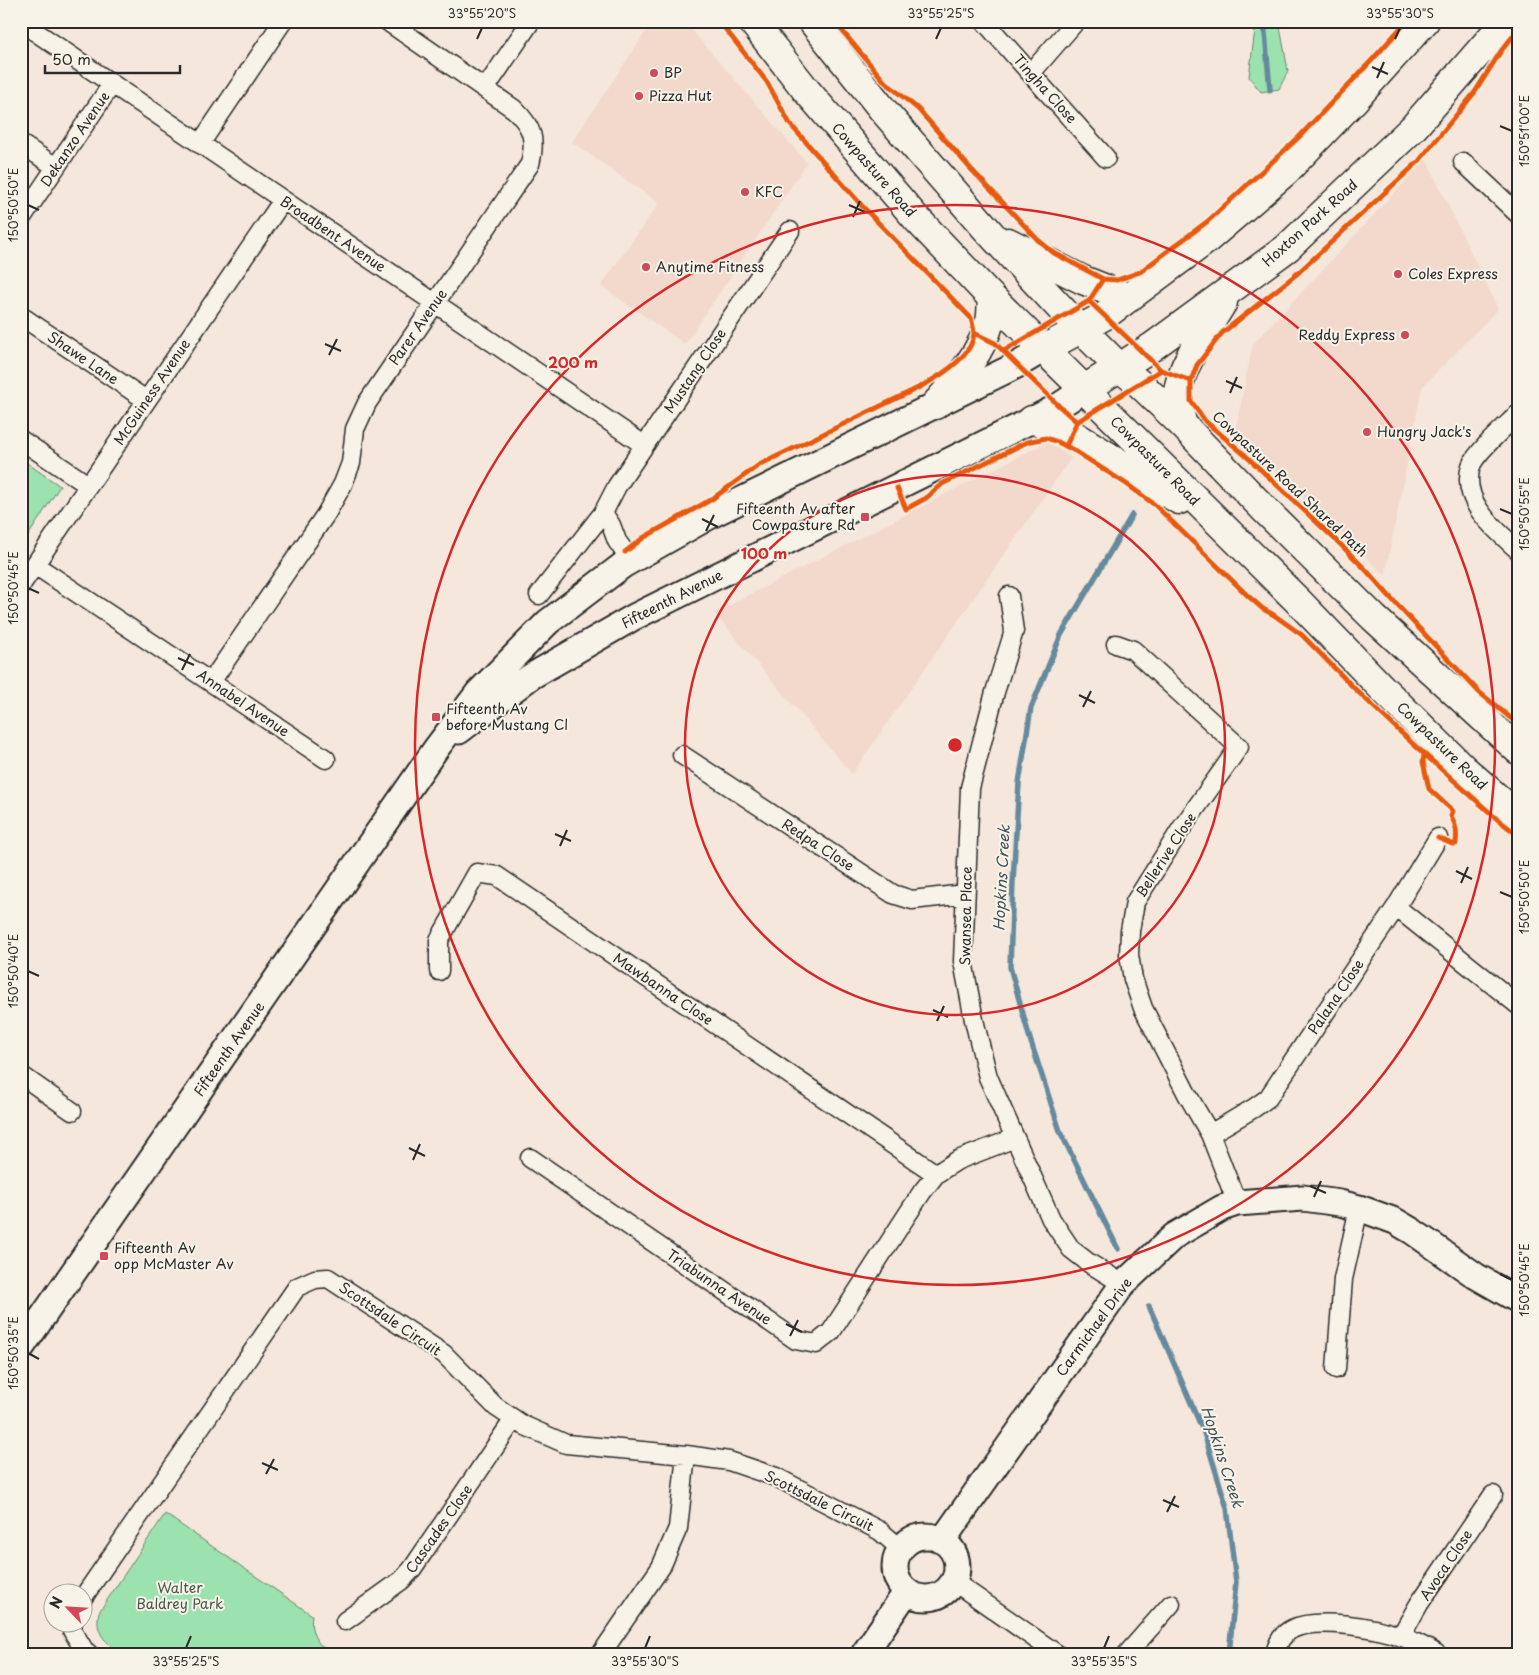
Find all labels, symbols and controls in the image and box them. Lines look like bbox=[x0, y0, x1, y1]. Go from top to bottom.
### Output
text: 33°55'20"S bbox=[448, 4, 516, 22]
text: 33°55'25"S bbox=[907, 4, 975, 22]
text: 33°55'30"S bbox=[1366, 4, 1434, 22]
scale bar bbox=[45, 42, 180, 74]
text: 50 m bbox=[52, 47, 91, 70]
street label: Tingha Close bbox=[1009, 49, 1082, 128]
place label: BP bbox=[664, 62, 682, 83]
marker: BP bbox=[648, 67, 660, 79]
place label: Pizza Hut bbox=[649, 85, 712, 106]
street label: Dekanzo Avenue bbox=[35, 87, 114, 191]
marker: Pizza Hut bbox=[633, 90, 645, 102]
text: 150°51'00"E bbox=[1515, 95, 1533, 167]
street label: Cowpasture Road bbox=[827, 118, 921, 222]
text: 150°50'50"E bbox=[4, 168, 22, 242]
street label: Hoxton Park Road bbox=[1257, 174, 1362, 271]
place label: KFC bbox=[755, 181, 783, 202]
marker: KFC bbox=[739, 186, 751, 198]
street label: Broadbent Avenue bbox=[276, 190, 391, 277]
place label: Anytime Fitness bbox=[656, 256, 765, 277]
marker: Anytime Fitness bbox=[640, 261, 652, 273]
place label: Coles Express bbox=[1408, 263, 1498, 284]
marker: Coles Express bbox=[1392, 268, 1404, 280]
street label: Parer Avenue bbox=[383, 284, 452, 369]
street label: Mustang Close bbox=[658, 324, 731, 417]
place label: Reddy Express bbox=[1299, 324, 1395, 345]
street label: Shawe Lane bbox=[43, 326, 123, 389]
marker: Reddy Express bbox=[1399, 329, 1411, 341]
street label: McGuiness Avenue bbox=[108, 334, 195, 449]
text: 200 m bbox=[548, 350, 598, 373]
street label: Cowpasture Road Shared Path bbox=[1208, 406, 1373, 562]
street label: Cowpasture Road bbox=[1106, 411, 1205, 510]
place label: Hungry Jack's bbox=[1377, 421, 1471, 442]
marker: Hungry Jack's bbox=[1361, 426, 1373, 438]
text: 150°50'55"E bbox=[1515, 477, 1533, 551]
place label: Fifteenth Av after Cowpasture Rd bbox=[736, 498, 855, 535]
marker: Fifteenth Av after Cowpasture Rd bbox=[859, 511, 871, 523]
text: 100 m bbox=[741, 541, 787, 564]
text: 150°50'45"E bbox=[4, 551, 22, 625]
street label: Fifteenth Avenue bbox=[617, 564, 726, 633]
street label: Annabel Avenue bbox=[193, 664, 294, 742]
street label: Cowpasture Road bbox=[1392, 697, 1493, 795]
place label: Fifteenth Av before Mustang Cl bbox=[446, 698, 568, 735]
marker: Fifteenth Av before Mustang Cl bbox=[430, 711, 442, 723]
centre of rings bbox=[946, 736, 964, 754]
street label: Bellerive Close bbox=[1130, 808, 1201, 901]
street label: Redpa Close bbox=[778, 813, 858, 876]
water label: Hopkins Creek bbox=[986, 824, 1015, 931]
text: 150°50'50"E bbox=[1515, 860, 1533, 934]
street label: Swansea Place bbox=[954, 866, 977, 966]
text: 150°50'40"E bbox=[4, 934, 22, 1008]
street label: Mawbanna Close bbox=[609, 947, 717, 1030]
street label: Palana Close bbox=[1303, 955, 1369, 1039]
street label: Fifteenth Avenue bbox=[188, 997, 269, 1100]
place label: Fifteenth Av opp McMaster Av bbox=[114, 1237, 234, 1274]
text: 150°50'45"E bbox=[1515, 1243, 1533, 1317]
street label: Triabunna Avenue bbox=[663, 1244, 776, 1330]
marker: Fifteenth Av opp McMaster Av bbox=[98, 1250, 110, 1262]
street label: Carmichael Drive bbox=[1051, 1273, 1137, 1380]
street label: Scottsdale Circuit bbox=[335, 1277, 446, 1361]
text: 150°50'35"E bbox=[4, 1316, 22, 1390]
water label: Hopkins Creek bbox=[1196, 1403, 1251, 1511]
street label: Scottsdale Circuit bbox=[761, 1465, 878, 1536]
street label: Cascades Close bbox=[400, 1480, 477, 1577]
street label: Avoca Close bbox=[1414, 1525, 1477, 1604]
park label: Walter Baldrey Park bbox=[137, 1577, 224, 1614]
north arrow bbox=[42, 1582, 92, 1632]
text: N bbox=[44, 1593, 68, 1612]
text: 33°55'25"S bbox=[152, 1652, 220, 1670]
text: 33°55'30"S bbox=[611, 1652, 679, 1670]
text: 33°55'35"S bbox=[1071, 1652, 1137, 1670]

